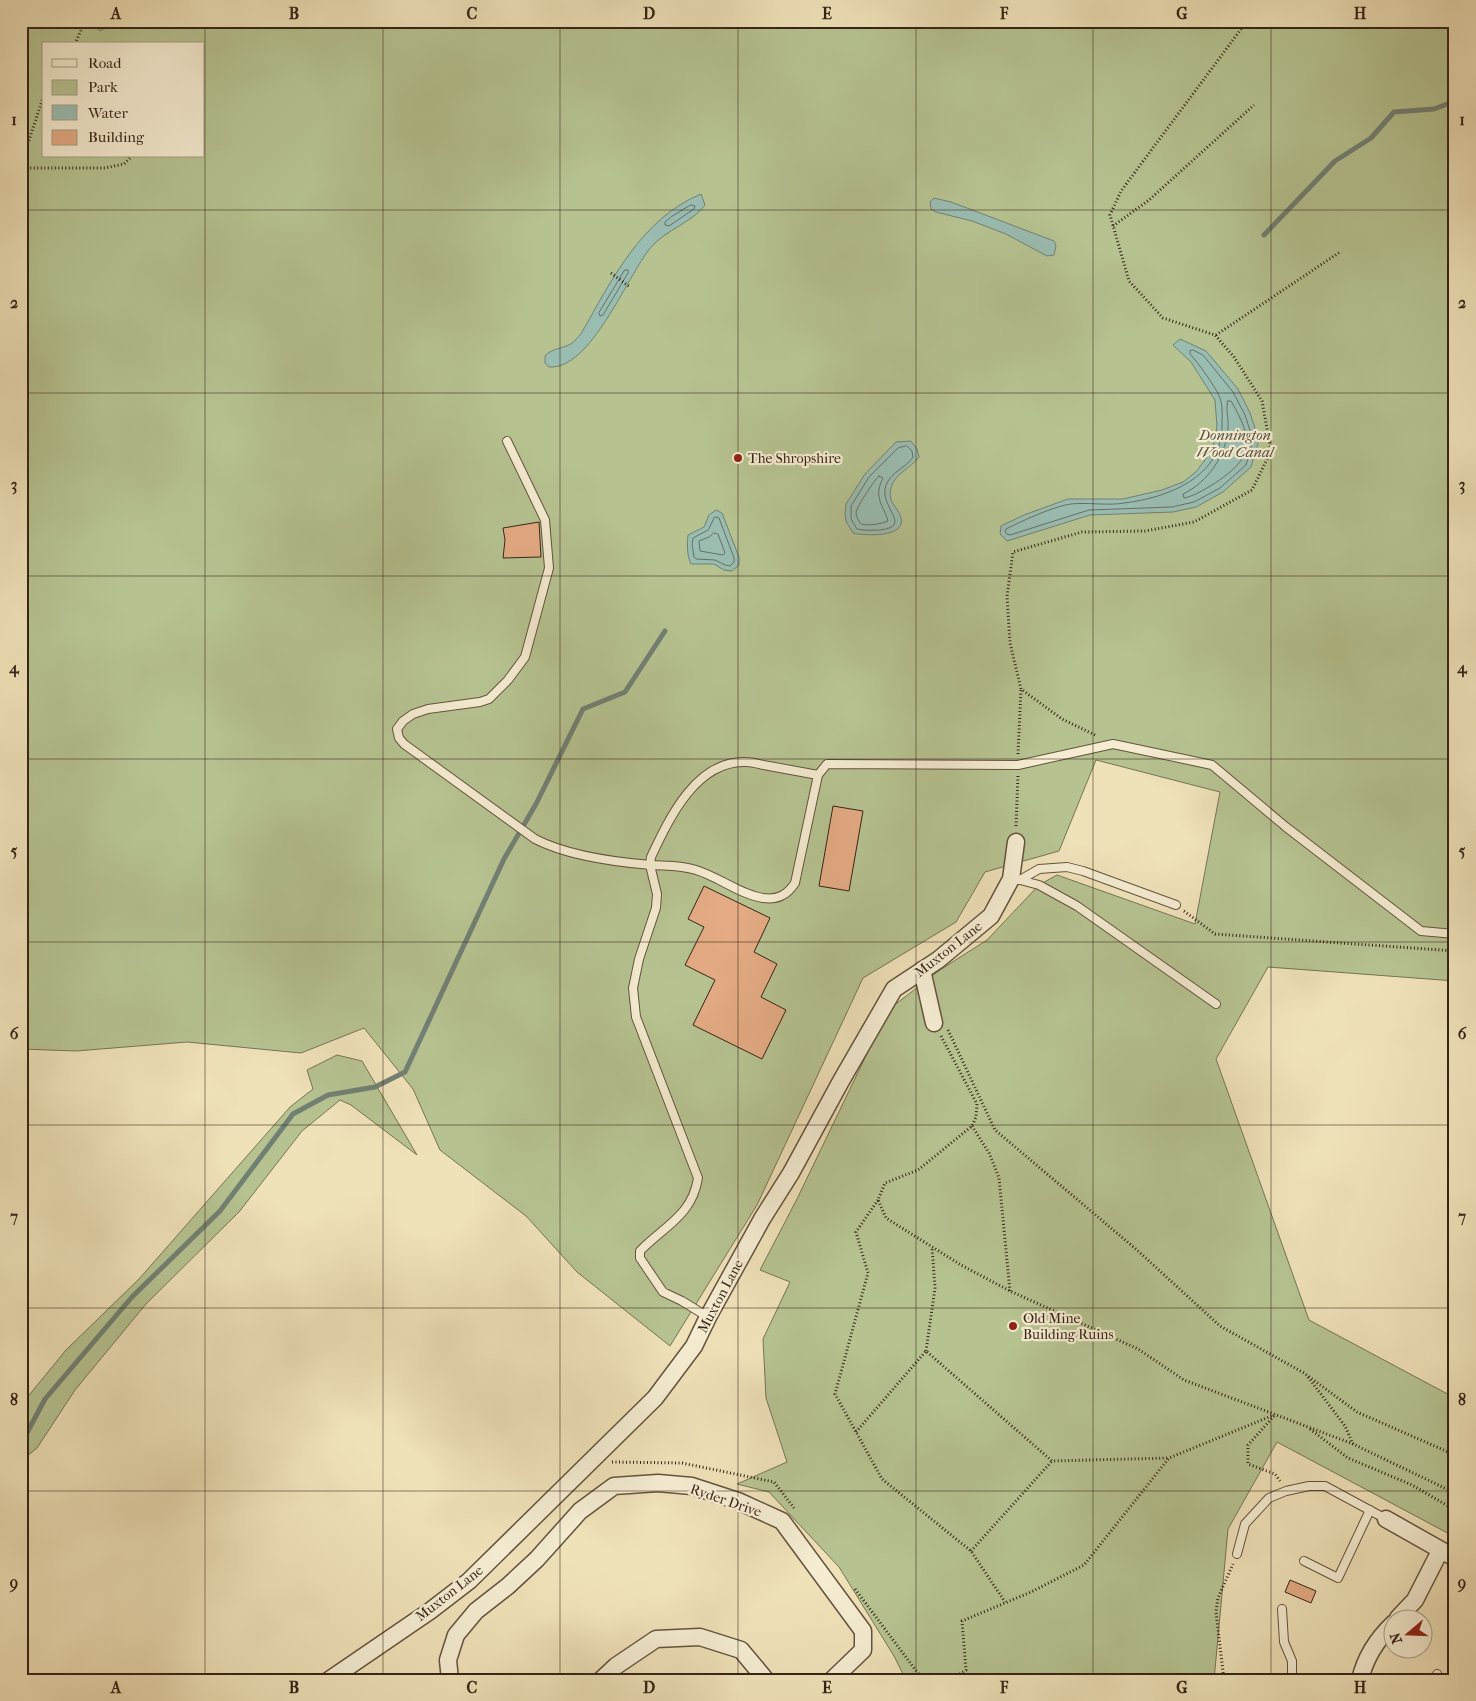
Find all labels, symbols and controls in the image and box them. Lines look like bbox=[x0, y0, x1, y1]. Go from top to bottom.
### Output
text: A bbox=[110, 4, 122, 23]
text: B bbox=[289, 4, 299, 23]
text: C bbox=[467, 4, 478, 23]
text: D bbox=[643, 4, 655, 23]
text: E bbox=[822, 4, 832, 23]
text: F bbox=[999, 4, 1009, 23]
text: G bbox=[1176, 4, 1188, 23]
text: H bbox=[1354, 4, 1367, 23]
legend bbox=[42, 42, 205, 158]
text: Road bbox=[88, 54, 122, 72]
text: Park bbox=[88, 78, 118, 96]
text: Water bbox=[87, 104, 128, 122]
text: 1 bbox=[11, 110, 17, 129]
text: 1 bbox=[1459, 110, 1465, 129]
text: Building bbox=[88, 128, 145, 146]
text: 2 bbox=[10, 293, 18, 312]
text: 2 bbox=[1458, 293, 1466, 312]
water label: Donnington Wood Canal bbox=[1197, 426, 1276, 461]
place label: The Shropshire bbox=[748, 450, 841, 467]
marker: The Shropshire bbox=[732, 452, 744, 464]
text: 3 bbox=[11, 475, 17, 495]
text: 3 bbox=[1459, 475, 1465, 495]
text: 4 bbox=[8, 658, 20, 678]
text: 4 bbox=[1456, 658, 1468, 678]
text: 5 bbox=[11, 841, 18, 860]
text: 5 bbox=[1459, 841, 1466, 860]
street label: Muxton Lane bbox=[911, 918, 985, 981]
text: 6 bbox=[10, 1024, 19, 1043]
text: 6 bbox=[1458, 1024, 1467, 1043]
text: 7 bbox=[9, 1207, 18, 1226]
text: 7 bbox=[1457, 1207, 1466, 1226]
street label: Muxton Lane bbox=[694, 1256, 747, 1336]
place label: Old Mine Building Ruins bbox=[1023, 1310, 1114, 1343]
marker: Old Mine Building Ruins bbox=[1007, 1320, 1019, 1332]
text: 8 bbox=[10, 1390, 18, 1409]
text: 8 bbox=[1458, 1390, 1466, 1409]
street label: Ryder Drive bbox=[688, 1480, 764, 1521]
street label: Muxton Lane bbox=[412, 1562, 486, 1625]
text: 9 bbox=[9, 1573, 18, 1593]
text: 9 bbox=[1457, 1573, 1466, 1593]
north arrow bbox=[1384, 1608, 1434, 1658]
text: N bbox=[1386, 1630, 1406, 1646]
text: A bbox=[110, 1678, 122, 1697]
text: B bbox=[289, 1678, 299, 1697]
text: C bbox=[467, 1678, 478, 1697]
text: D bbox=[643, 1678, 655, 1697]
text: E bbox=[822, 1678, 832, 1697]
text: F bbox=[999, 1678, 1009, 1697]
text: G bbox=[1176, 1678, 1188, 1697]
text: H bbox=[1354, 1678, 1367, 1697]

